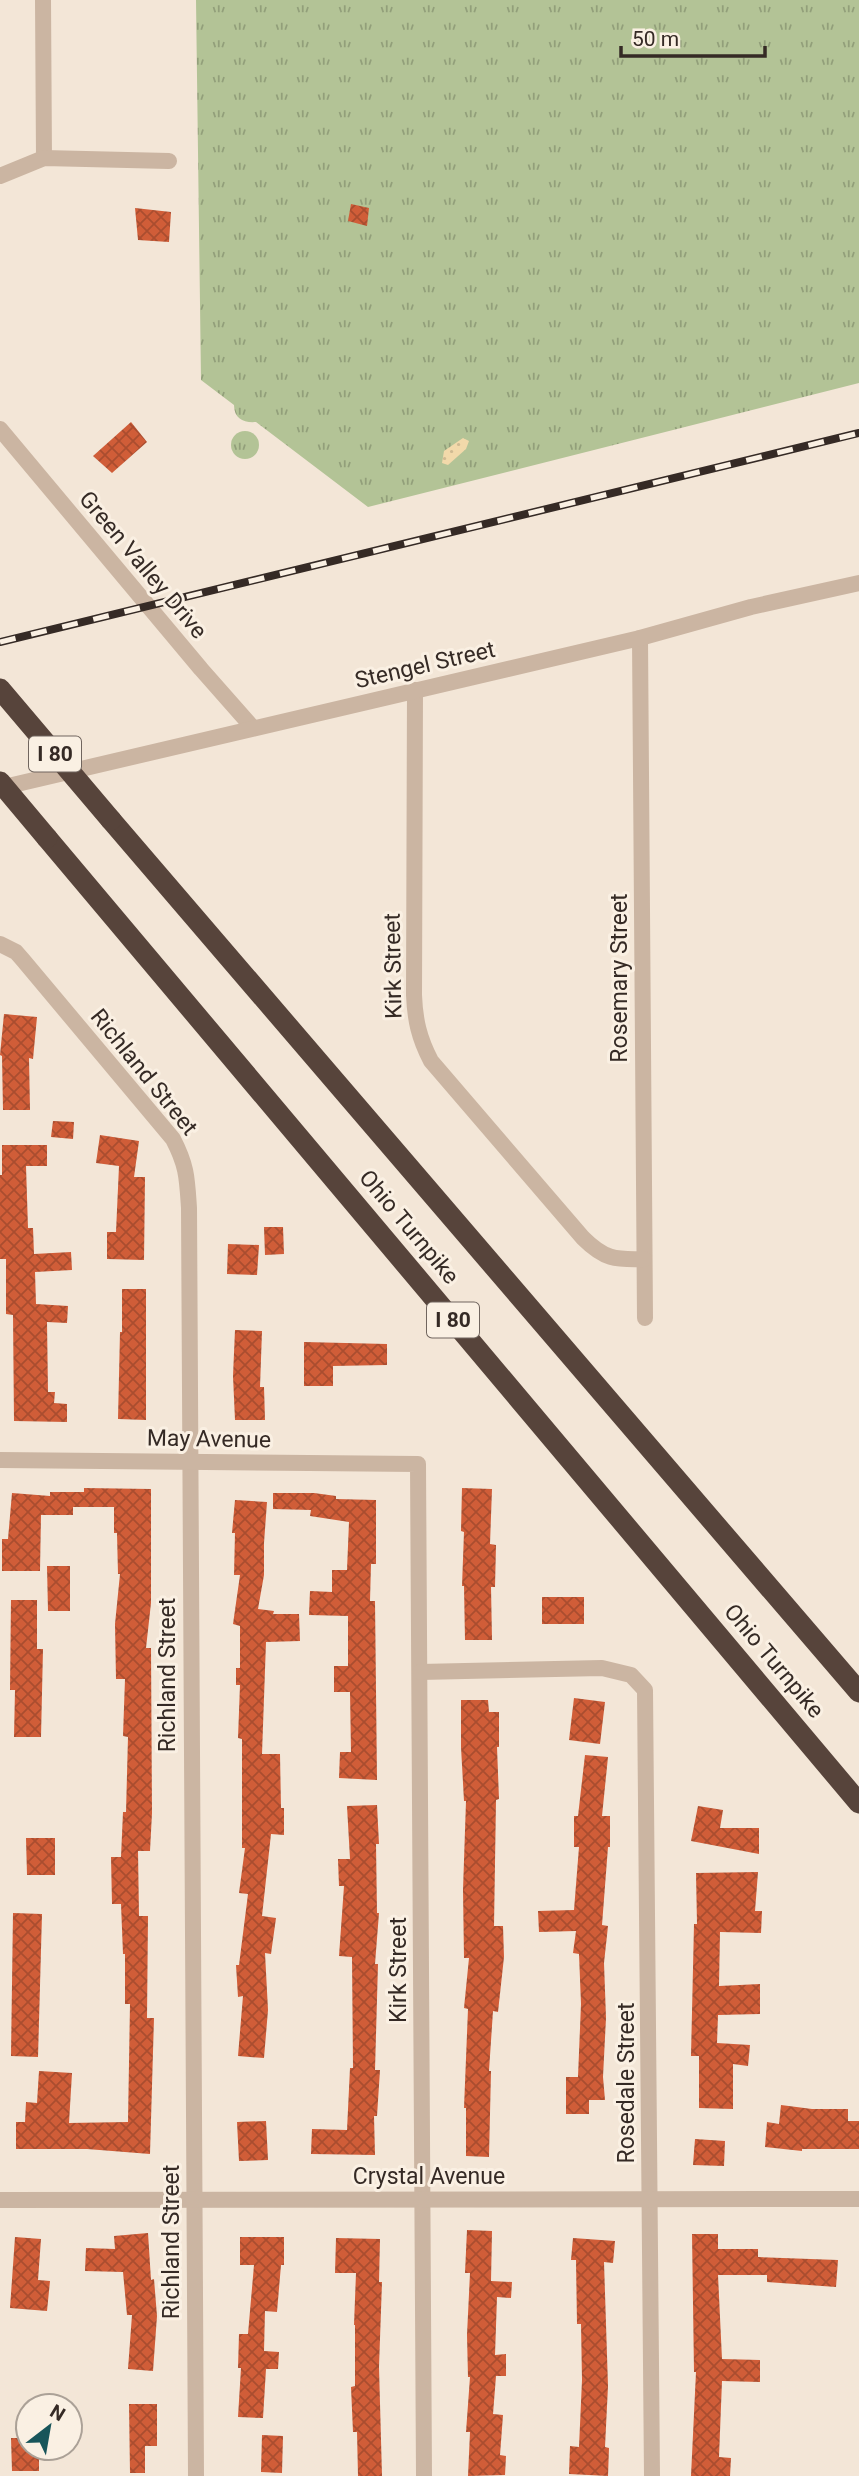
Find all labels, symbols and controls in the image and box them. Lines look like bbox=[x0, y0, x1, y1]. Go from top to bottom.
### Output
scale bar bbox=[621, 14, 764, 58]
text: 50 m bbox=[632, 27, 679, 51]
street label: Green Valley Drive bbox=[73, 486, 213, 644]
street label: Stengel Street bbox=[352, 636, 498, 694]
road number: I 80 bbox=[29, 736, 81, 772]
street label: Rosemary Street bbox=[606, 893, 633, 1063]
street label: Kirk Street bbox=[379, 913, 407, 1019]
street label: Richland Street bbox=[85, 1003, 203, 1141]
street label: Ohio Turnpike bbox=[354, 1165, 464, 1289]
road number: I 80 bbox=[427, 1302, 479, 1338]
street label: May Avenue bbox=[147, 1424, 271, 1454]
street label: Richland Street bbox=[154, 1598, 181, 1752]
street label: Ohio Turnpike bbox=[719, 1599, 829, 1723]
street label: Kirk Street bbox=[385, 1917, 412, 2023]
street label: Rosedale Street bbox=[613, 2002, 640, 2164]
street label: Crystal Avenue bbox=[353, 2163, 505, 2190]
street label: Richland Street bbox=[158, 2165, 185, 2319]
north arrow bbox=[14, 2392, 84, 2462]
text: N bbox=[46, 2400, 69, 2426]

